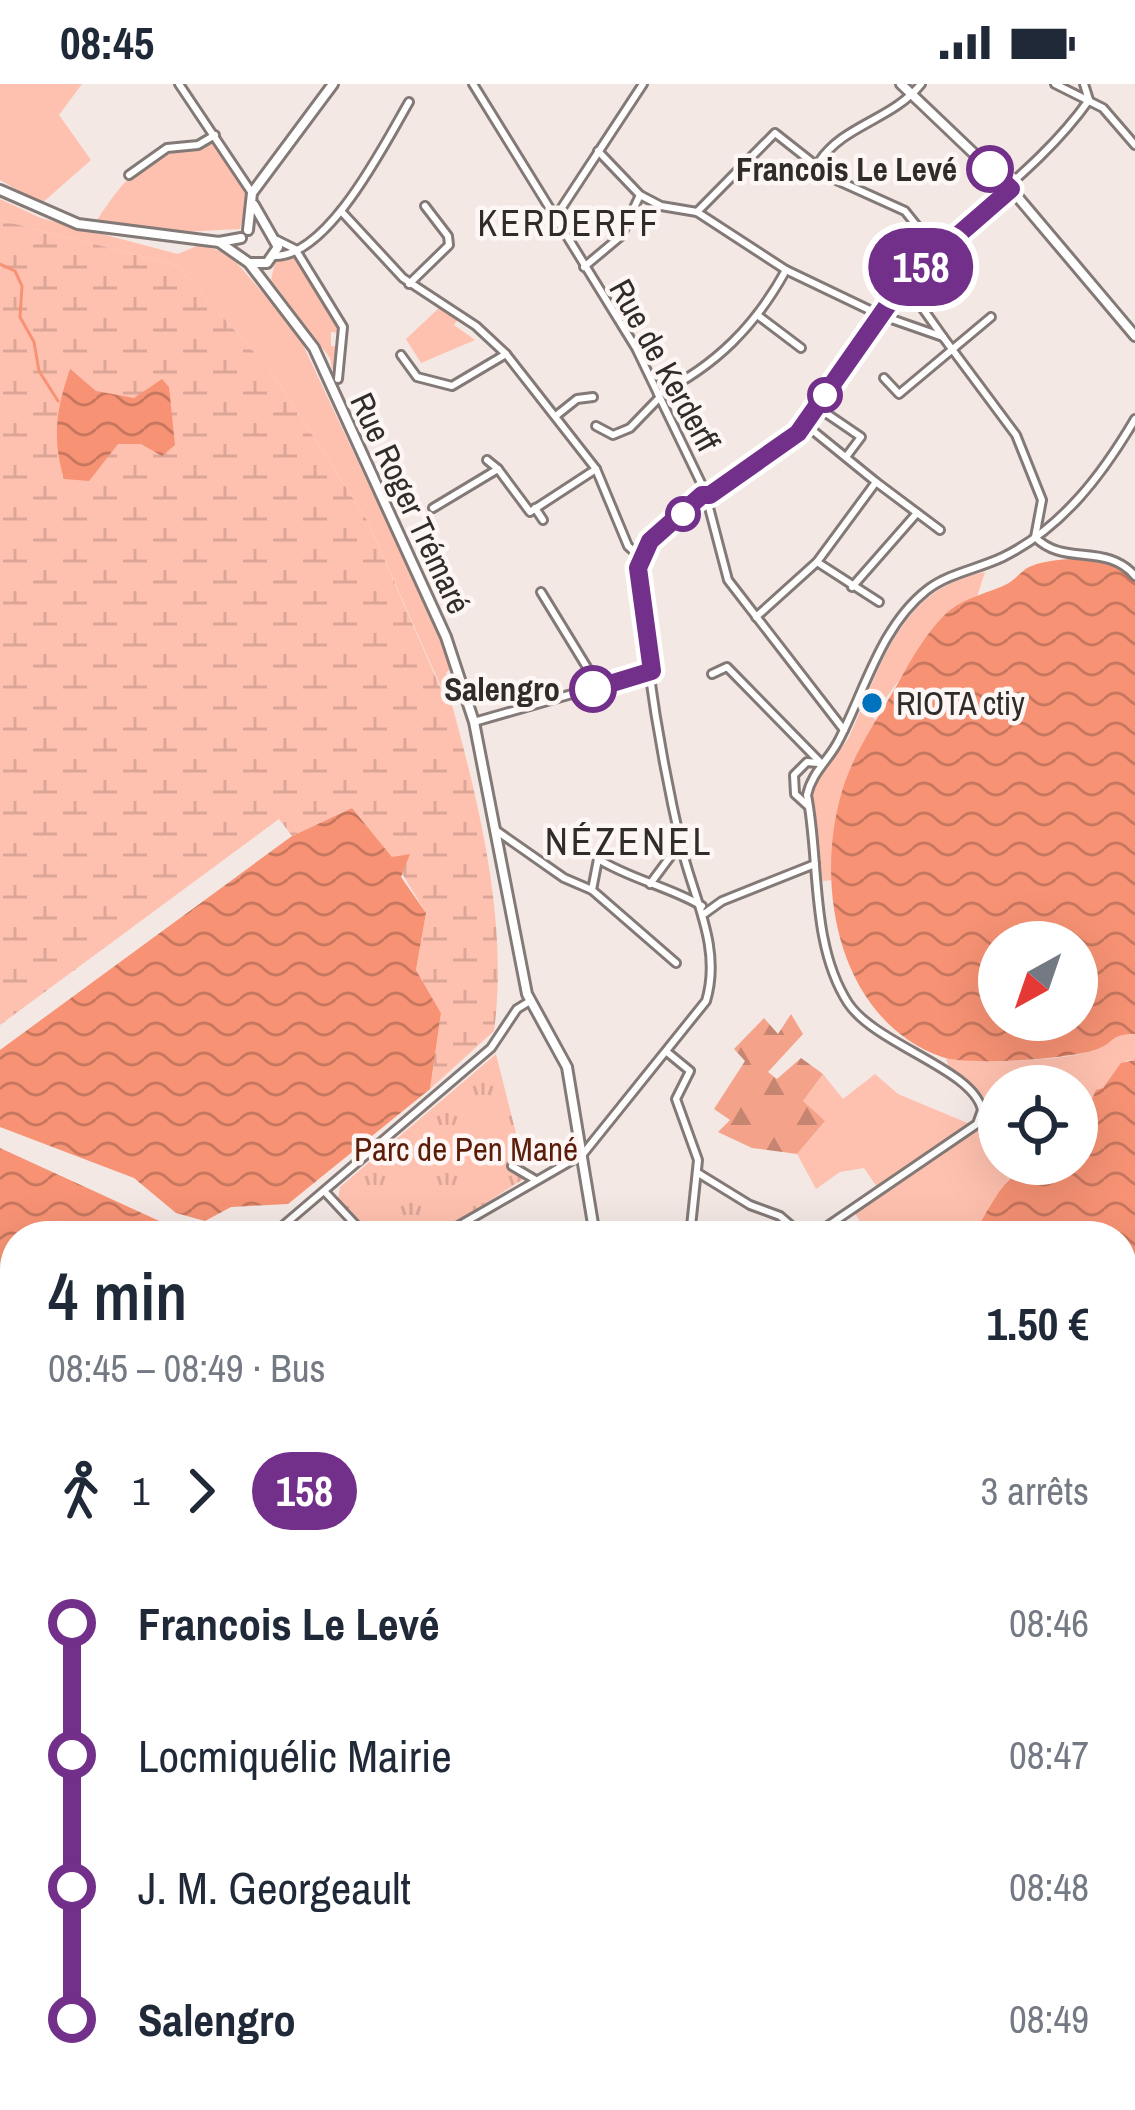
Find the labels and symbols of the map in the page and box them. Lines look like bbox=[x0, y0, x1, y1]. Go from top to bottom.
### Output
place label: Francois Le Levé bbox=[736, 147, 957, 191]
marker: Francois Le Levé bbox=[968, 147, 1012, 191]
district label: KERDERFF bbox=[477, 199, 661, 247]
line badge: 158 bbox=[852, 228, 990, 306]
street label: Rue de Kerderff bbox=[600, 271, 731, 459]
unlabelled marker bbox=[809, 379, 841, 411]
street label: Rue Roger Trémaré bbox=[341, 385, 481, 621]
unlabelled marker bbox=[667, 498, 699, 530]
place label: Salengro bbox=[444, 667, 560, 711]
marker: Salengro bbox=[571, 667, 615, 711]
place label: RIOTA ctiy bbox=[896, 681, 1025, 725]
marker: RIOTA ctiy bbox=[859, 690, 885, 716]
district label: NÉZENEL bbox=[545, 815, 713, 867]
north arrow bbox=[978, 921, 1098, 1041]
park label: Parc de Pen Mané bbox=[354, 1127, 578, 1171]

